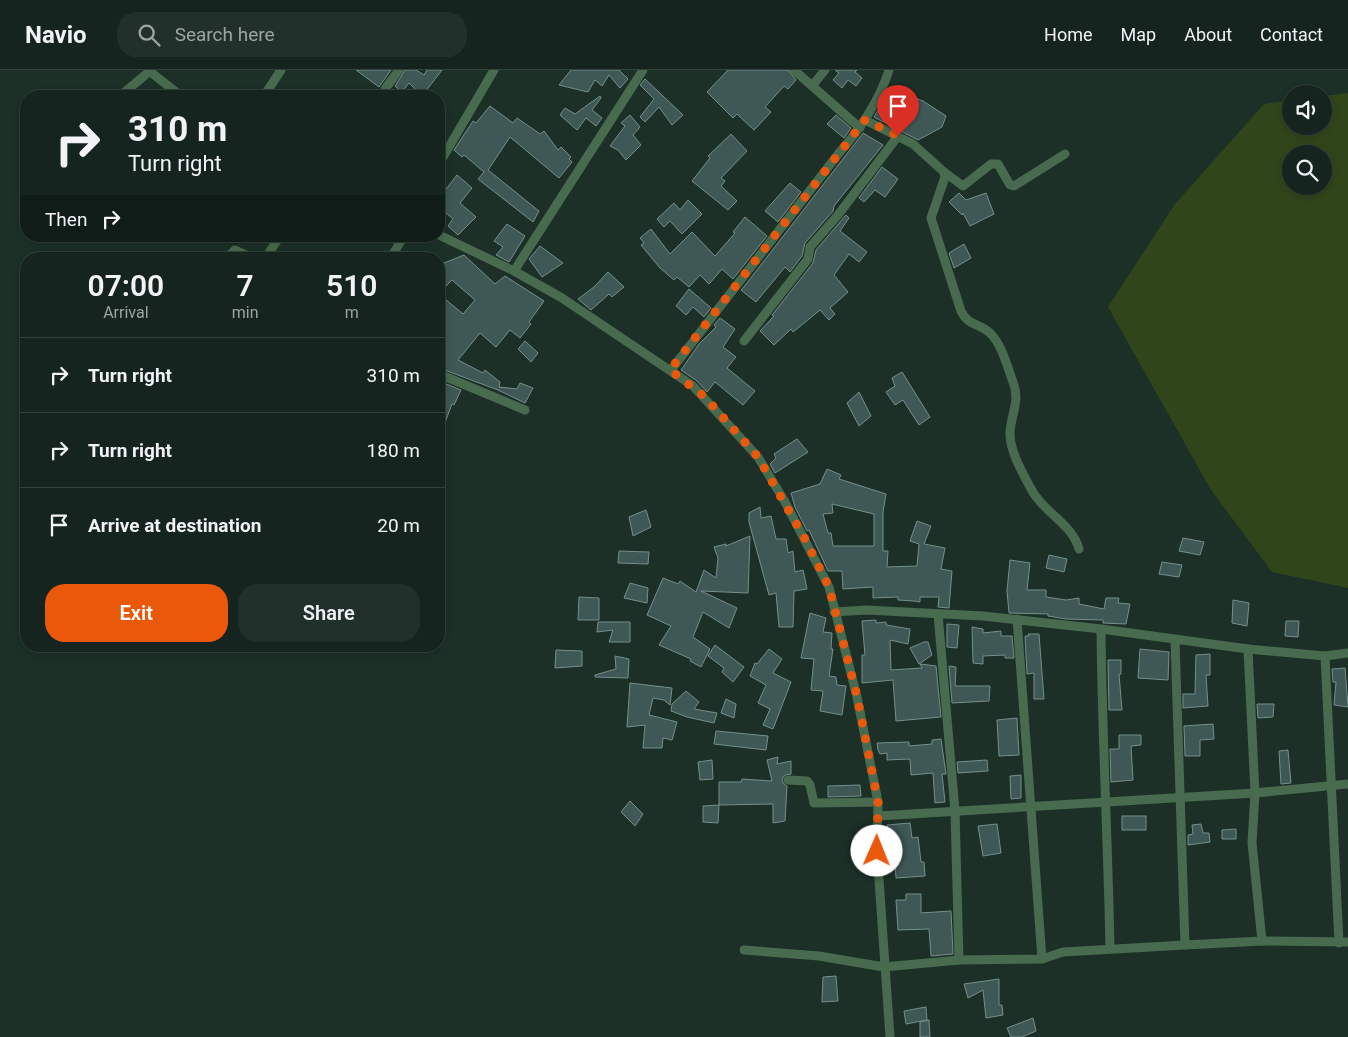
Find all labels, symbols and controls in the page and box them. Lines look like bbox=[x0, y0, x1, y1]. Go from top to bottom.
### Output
search box bbox=[117, 12, 467, 57]
text: Navio bbox=[25, 21, 87, 49]
icon: search bbox=[135, 21, 163, 49]
text: Search here bbox=[175, 23, 275, 46]
text: Home bbox=[1044, 24, 1093, 45]
text: Map bbox=[1121, 24, 1156, 45]
text: About bbox=[1184, 24, 1232, 45]
text: Contact bbox=[1260, 24, 1323, 45]
pin bbox=[877, 85, 919, 136]
map controls bbox=[1282, 85, 1332, 195]
button: sound bbox=[1282, 85, 1332, 135]
icon: arrive bbox=[884, 92, 912, 120]
text: 310 m bbox=[128, 109, 227, 150]
icon: right bbox=[45, 110, 110, 175]
button: search bbox=[1282, 145, 1332, 195]
text: Turn right bbox=[128, 151, 222, 176]
icon: right bbox=[97, 205, 125, 233]
text: Then bbox=[45, 208, 87, 231]
text: 07:00 bbox=[88, 268, 164, 303]
text: 7 bbox=[237, 268, 254, 303]
text: 510 bbox=[326, 268, 377, 303]
text: Arrival bbox=[103, 303, 149, 322]
text: min bbox=[232, 303, 259, 322]
text: m bbox=[345, 303, 359, 322]
icon: right bbox=[45, 361, 73, 389]
text: Turn right bbox=[88, 364, 172, 387]
text: 310 m bbox=[367, 364, 420, 387]
icon: right bbox=[45, 436, 73, 464]
text: Turn right bbox=[88, 439, 172, 462]
text: 180 m bbox=[367, 439, 420, 462]
icon: arrive bbox=[45, 511, 73, 539]
text: Arrive at destination bbox=[88, 514, 261, 537]
text: 20 m bbox=[377, 514, 420, 537]
button: Exit bbox=[45, 584, 228, 642]
button: Share bbox=[238, 584, 420, 642]
position arrow bbox=[850, 824, 902, 876]

